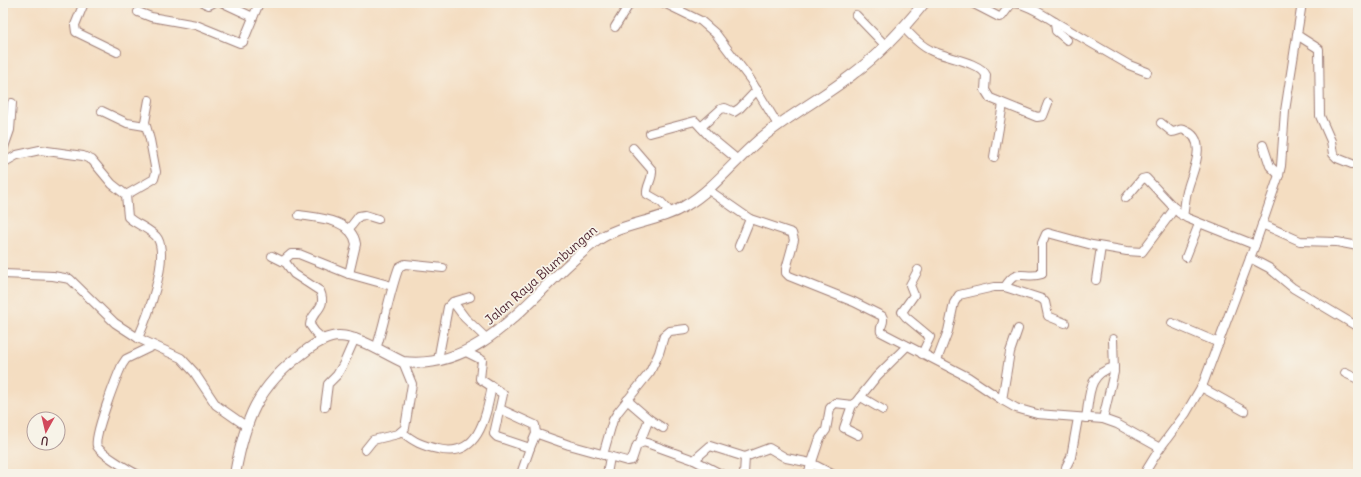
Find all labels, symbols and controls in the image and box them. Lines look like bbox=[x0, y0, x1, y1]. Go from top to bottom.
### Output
street label: Jalan Raya Blumbungan bbox=[481, 221, 601, 328]
north arrow bbox=[26, 411, 66, 451]
text: U bbox=[40, 433, 49, 448]

